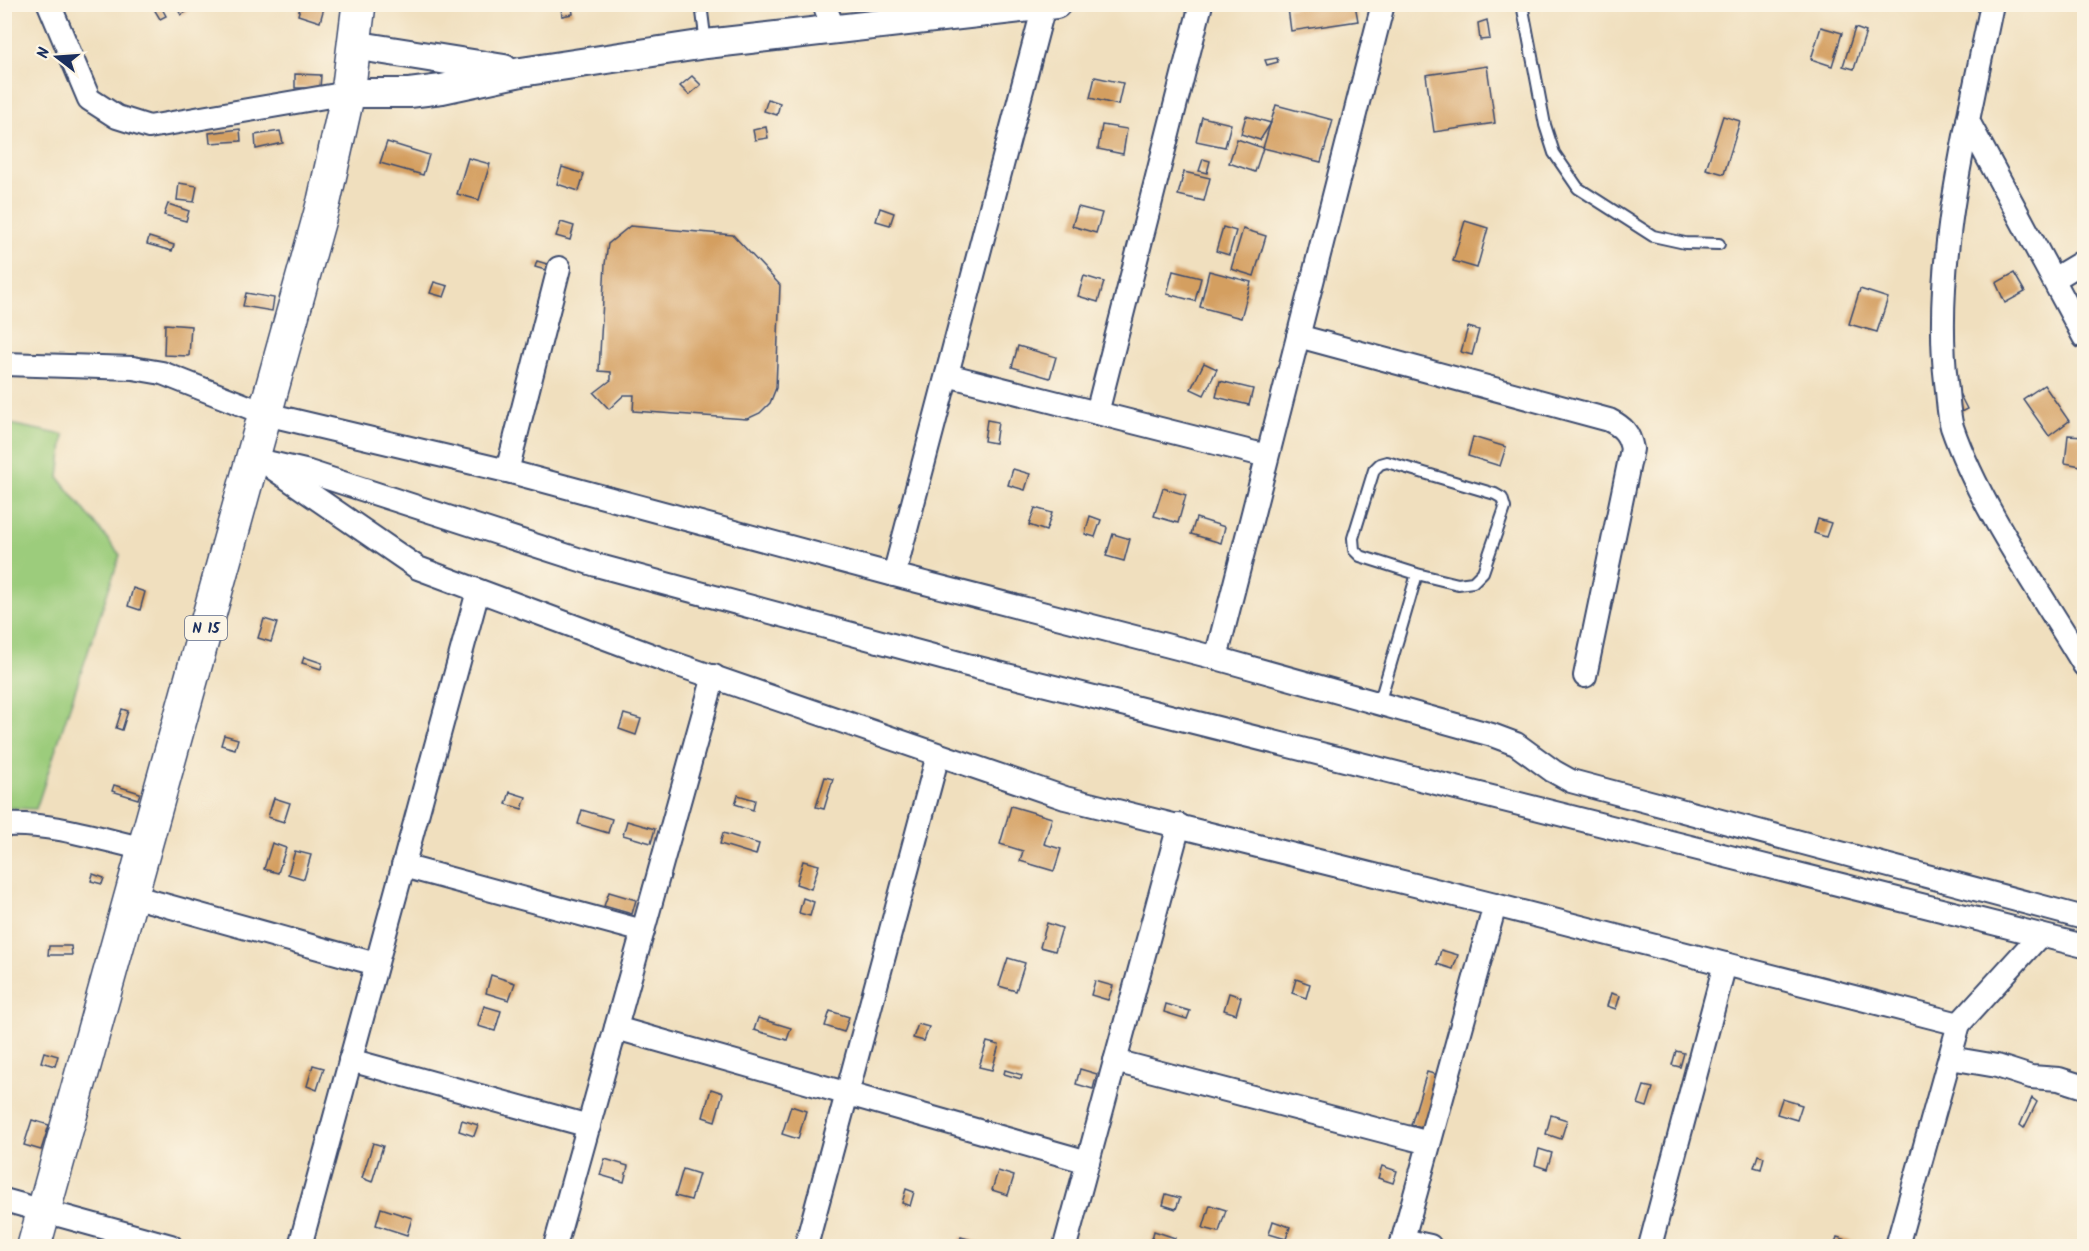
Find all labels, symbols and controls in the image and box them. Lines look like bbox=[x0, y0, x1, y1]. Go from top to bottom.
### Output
north arrow bbox=[27, 27, 87, 87]
text: N bbox=[31, 45, 58, 62]
road number: N 15 bbox=[185, 616, 227, 640]

